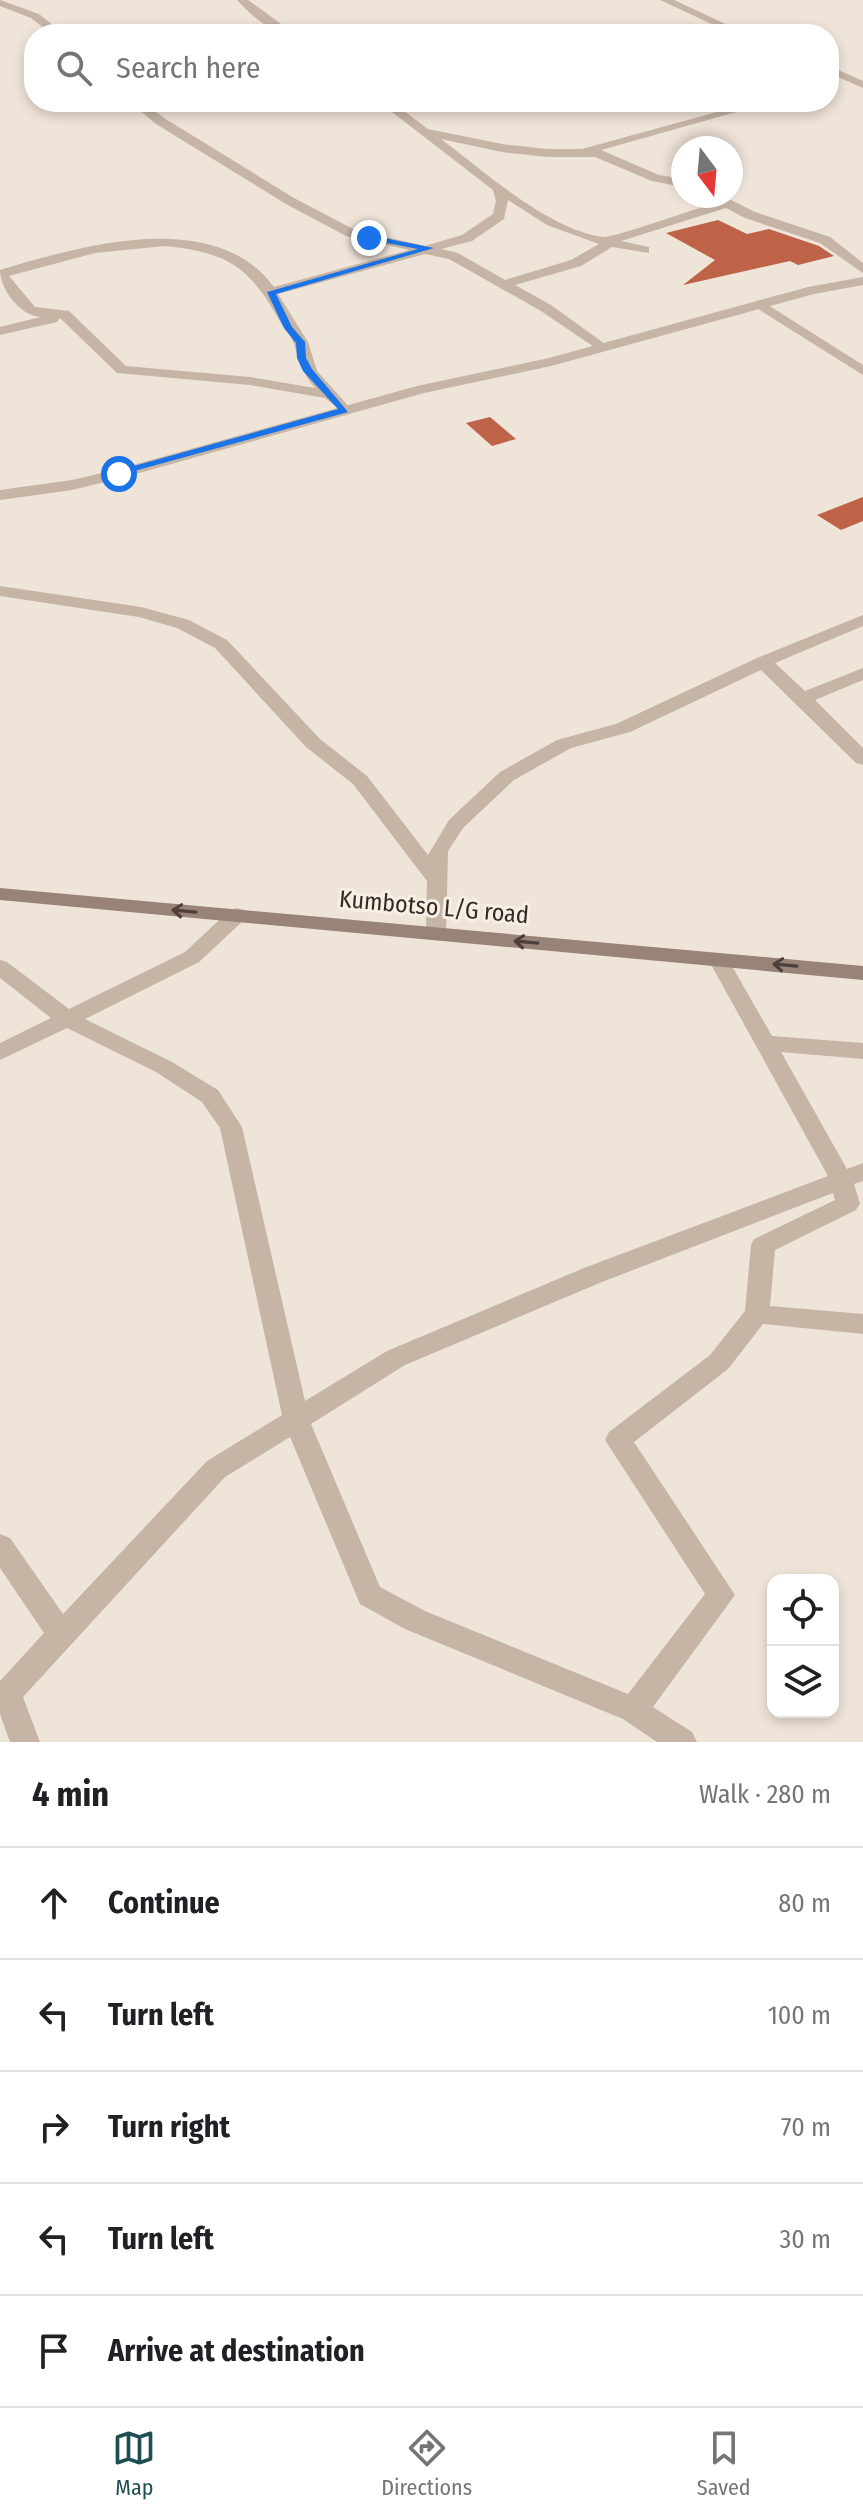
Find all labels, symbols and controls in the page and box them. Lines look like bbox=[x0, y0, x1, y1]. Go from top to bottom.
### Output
search box bbox=[24, 24, 839, 112]
icon: search bbox=[52, 46, 96, 90]
text: Search here bbox=[116, 50, 261, 86]
north arrow bbox=[671, 136, 743, 208]
route end bbox=[351, 220, 387, 256]
route start bbox=[101, 456, 137, 492]
street label: Kumbotso L/G road bbox=[338, 885, 530, 929]
one-way arrow bbox=[171, 903, 198, 918]
one-way arrow bbox=[513, 934, 540, 949]
one-way arrow bbox=[772, 958, 799, 973]
map controls bbox=[767, 1574, 839, 1718]
button: locate bbox=[767, 1574, 839, 1646]
button: layers bbox=[767, 1646, 839, 1718]
text: 4 min bbox=[32, 1774, 109, 1815]
text: Walk · 280 m bbox=[699, 1779, 831, 1810]
icon: ahead bbox=[32, 1881, 76, 1925]
text: Continue bbox=[108, 1885, 220, 1921]
text: 80 m bbox=[778, 1888, 831, 1919]
icon: left bbox=[32, 1993, 76, 2037]
text: Turn left bbox=[108, 1997, 214, 2033]
text: 100 m bbox=[768, 2000, 831, 2031]
icon: right bbox=[32, 2105, 76, 2149]
text: Turn right bbox=[108, 2109, 230, 2145]
text: 70 m bbox=[781, 2112, 831, 2143]
icon: left bbox=[32, 2217, 76, 2261]
text: Turn left bbox=[108, 2221, 214, 2257]
text: 30 m bbox=[780, 2224, 831, 2255]
icon: arrive bbox=[32, 2329, 76, 2373]
text: Arrive at destination bbox=[108, 2333, 365, 2369]
tab: Map bbox=[112, 2426, 156, 2501]
tab: Directions bbox=[381, 2426, 472, 2501]
tab: Saved bbox=[697, 2426, 751, 2501]

